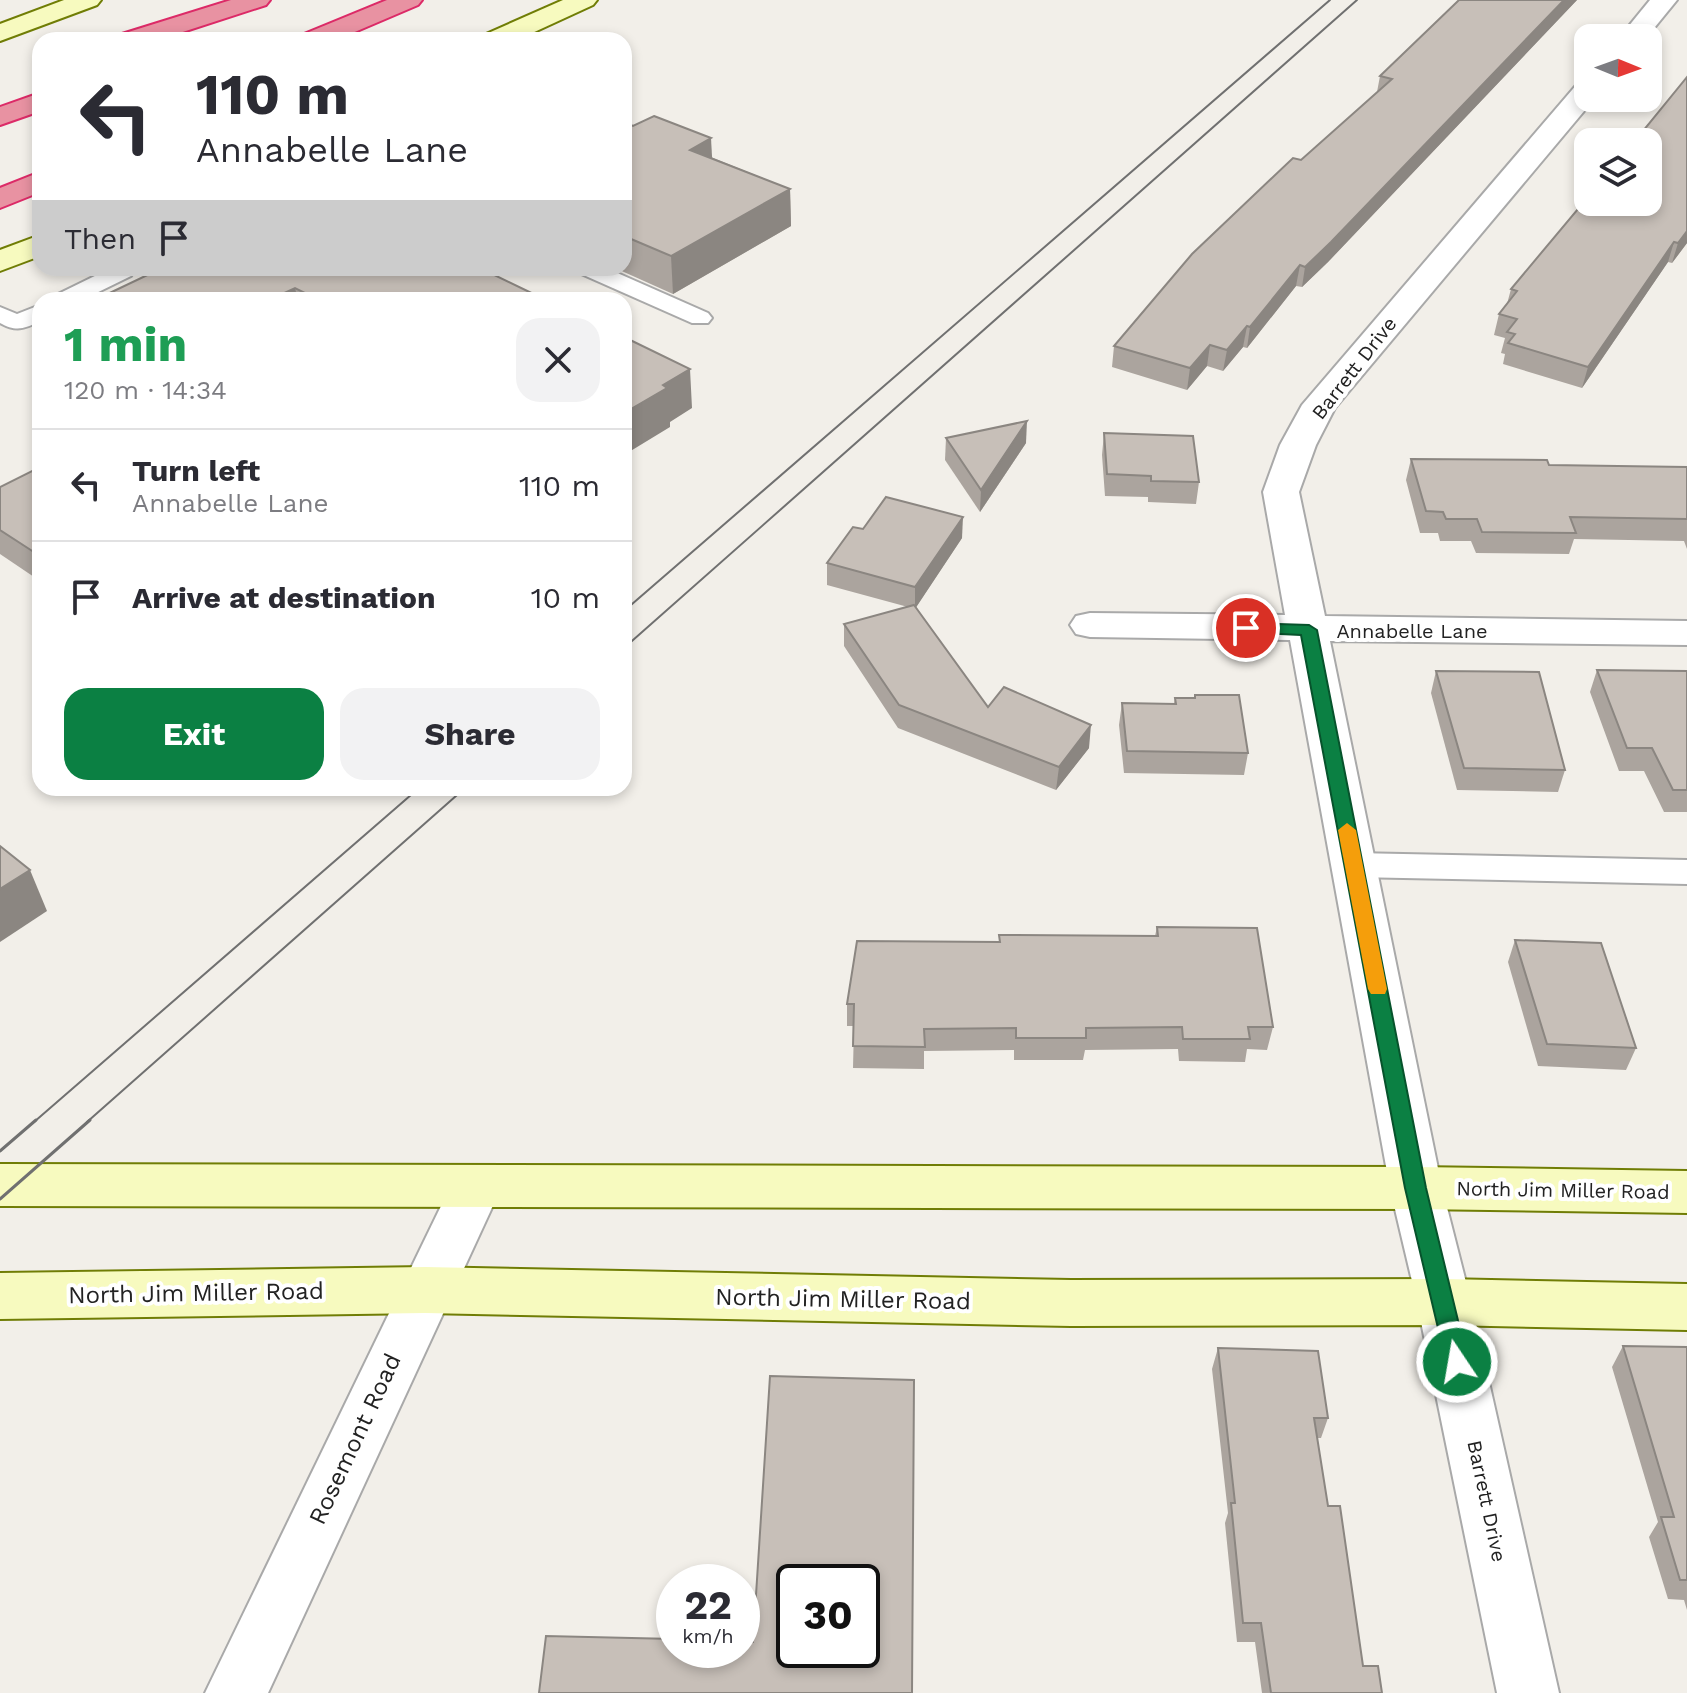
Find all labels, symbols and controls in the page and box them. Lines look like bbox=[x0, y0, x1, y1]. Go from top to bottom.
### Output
north arrow bbox=[1574, 24, 1662, 112]
map controls bbox=[1574, 24, 1662, 216]
text: 110 m bbox=[196, 62, 349, 128]
icon: left bbox=[64, 64, 168, 168]
button: layers bbox=[1574, 128, 1662, 216]
text: Annabelle Lane bbox=[196, 129, 468, 171]
icon: arrive bbox=[152, 216, 196, 260]
text: Then bbox=[64, 221, 136, 256]
street label: Barrett Drive bbox=[1306, 312, 1402, 424]
text: 1 min bbox=[64, 316, 187, 373]
button: close bbox=[516, 318, 600, 402]
text: 120 m · 14:34 bbox=[64, 375, 227, 405]
text: Turn left bbox=[132, 453, 260, 488]
icon: left bbox=[64, 463, 108, 507]
text: 110 m bbox=[519, 468, 600, 503]
text: Annabelle Lane bbox=[132, 488, 329, 518]
icon: arrive bbox=[64, 575, 108, 619]
text: Arrive at destination bbox=[132, 580, 436, 615]
text: 10 m bbox=[531, 580, 600, 615]
pin bbox=[1212, 594, 1280, 662]
icon: arrive bbox=[1224, 606, 1268, 650]
street label: Annabelle Lane bbox=[1336, 619, 1488, 643]
button: Exit bbox=[64, 688, 324, 780]
button: Share bbox=[340, 688, 600, 780]
street label: North Jim Miller Road bbox=[1456, 1176, 1670, 1204]
street label: North Jim Miller Road bbox=[68, 1277, 324, 1309]
street label: North Jim Miller Road bbox=[715, 1283, 971, 1315]
position arrow bbox=[1415, 1320, 1499, 1404]
street label: Rosemont Road bbox=[303, 1349, 407, 1529]
street label: Barrett Drive bbox=[1462, 1438, 1512, 1564]
speed limit sign: 30 bbox=[776, 1564, 880, 1668]
text: 22 bbox=[684, 1582, 732, 1629]
text: km/h bbox=[682, 1624, 734, 1648]

